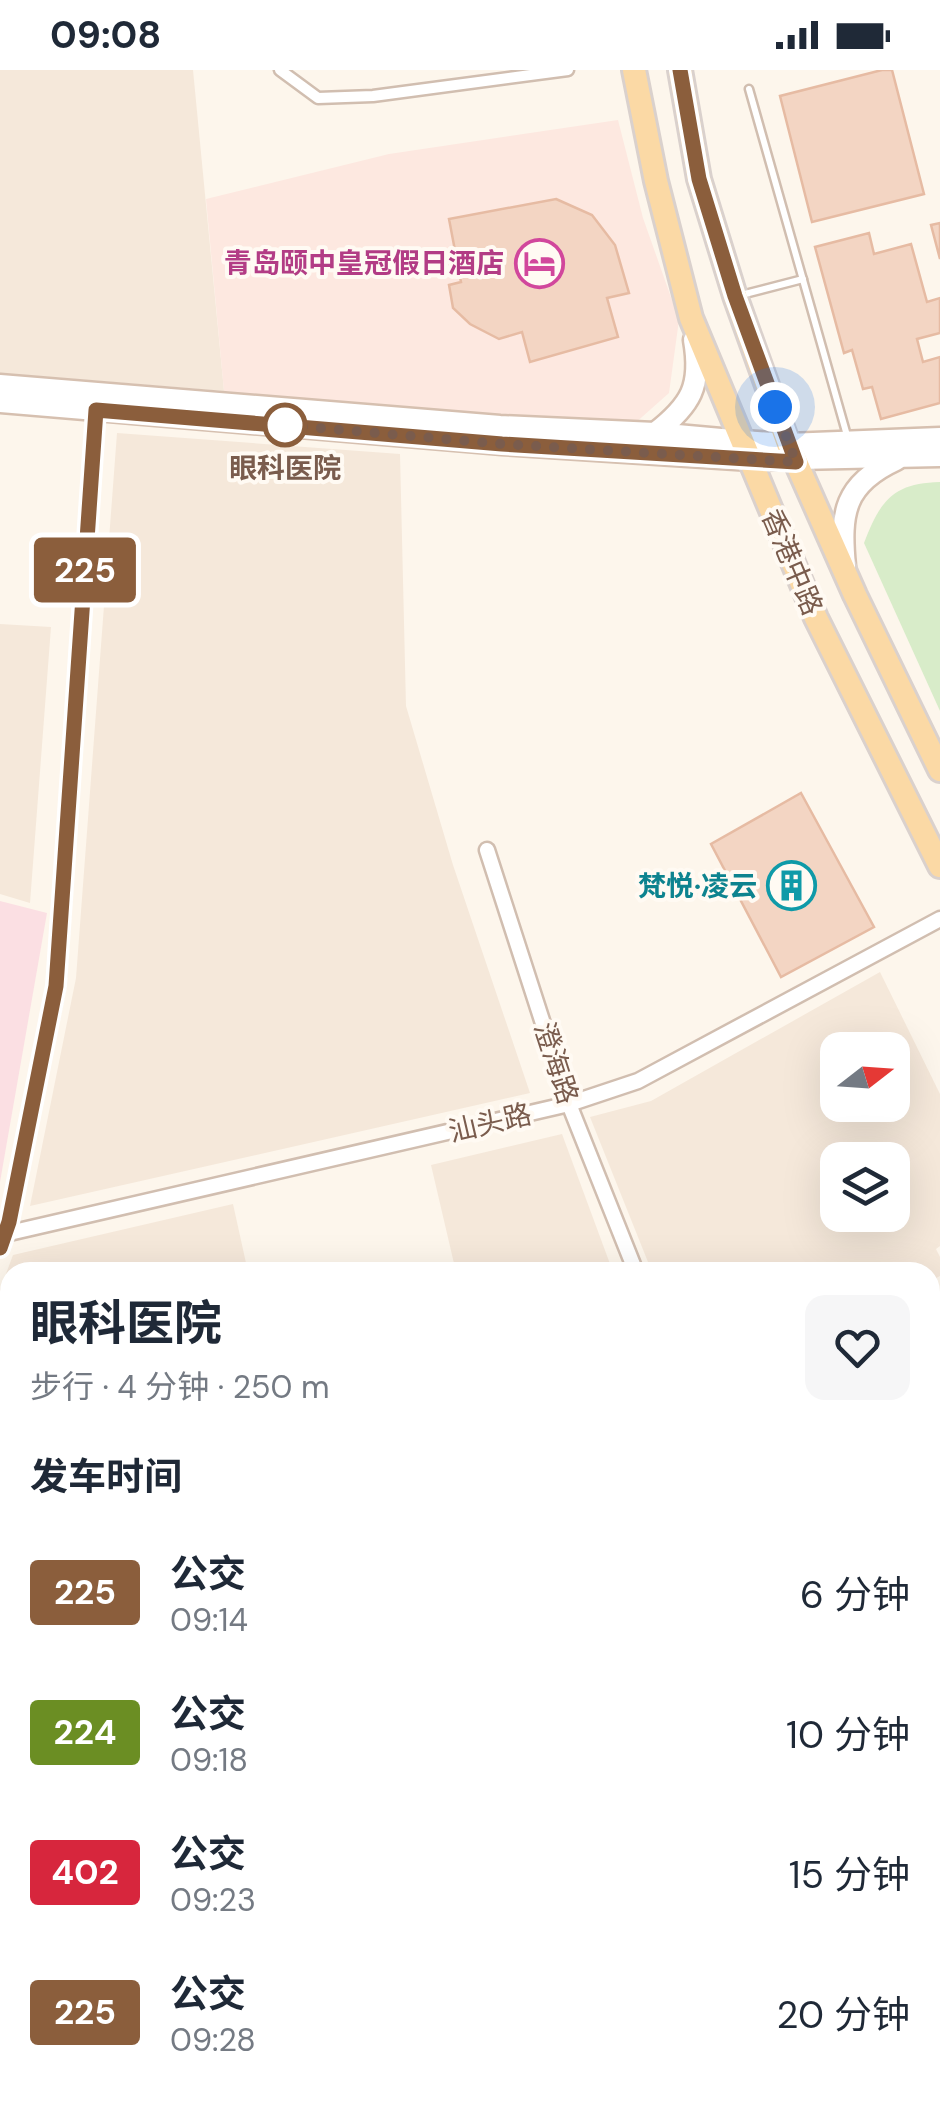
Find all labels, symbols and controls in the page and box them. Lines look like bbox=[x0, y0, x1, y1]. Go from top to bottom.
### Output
text: 09:08 bbox=[50, 10, 161, 60]
hotel icon: 青岛颐中皇冠假日酒店 bbox=[513, 237, 565, 289]
place label: 青岛颐中皇冠假日酒店 bbox=[224, 245, 504, 282]
your location bbox=[750, 382, 800, 432]
marker: 眼科医院 bbox=[264, 404, 306, 446]
place label: 眼科医院 bbox=[229, 450, 341, 487]
street label: 香港中路 bbox=[753, 503, 831, 621]
line badge: 225 bbox=[28, 538, 142, 602]
text: 225 bbox=[54, 547, 116, 593]
building icon: 梵悦·凌云 bbox=[766, 860, 818, 912]
place label: 梵悦·凌云 bbox=[638, 868, 757, 905]
street label: 澄海路 bbox=[525, 1017, 587, 1109]
north arrow bbox=[820, 1032, 910, 1122]
map controls bbox=[820, 1032, 910, 1232]
street label: 汕头路 bbox=[445, 1096, 535, 1150]
button: layers bbox=[820, 1142, 910, 1232]
text: 眼科医院 bbox=[30, 1292, 222, 1355]
button: heart bbox=[805, 1295, 910, 1400]
text: 步行 · 4 分钟 · 250 m bbox=[30, 1366, 330, 1408]
text: 发车时间 bbox=[30, 1452, 182, 1502]
text: 公交 bbox=[170, 1549, 246, 1599]
text: 225 bbox=[54, 1569, 116, 1615]
text: 6 分钟 bbox=[800, 1570, 910, 1620]
text: 09:14 bbox=[170, 1599, 248, 1641]
text: 公交 bbox=[170, 1689, 246, 1739]
text: 224 bbox=[54, 1709, 116, 1755]
text: 10 分钟 bbox=[786, 1710, 910, 1760]
text: 09:18 bbox=[170, 1739, 248, 1781]
text: 公交 bbox=[170, 1829, 246, 1879]
text: 402 bbox=[51, 1849, 119, 1895]
text: 15 分钟 bbox=[789, 1850, 910, 1900]
text: 09:23 bbox=[170, 1879, 256, 1921]
text: 公交 bbox=[170, 1969, 246, 2019]
text: 225 bbox=[54, 1989, 116, 2035]
text: 20 分钟 bbox=[776, 1990, 910, 2040]
text: 09:28 bbox=[170, 2019, 256, 2061]

